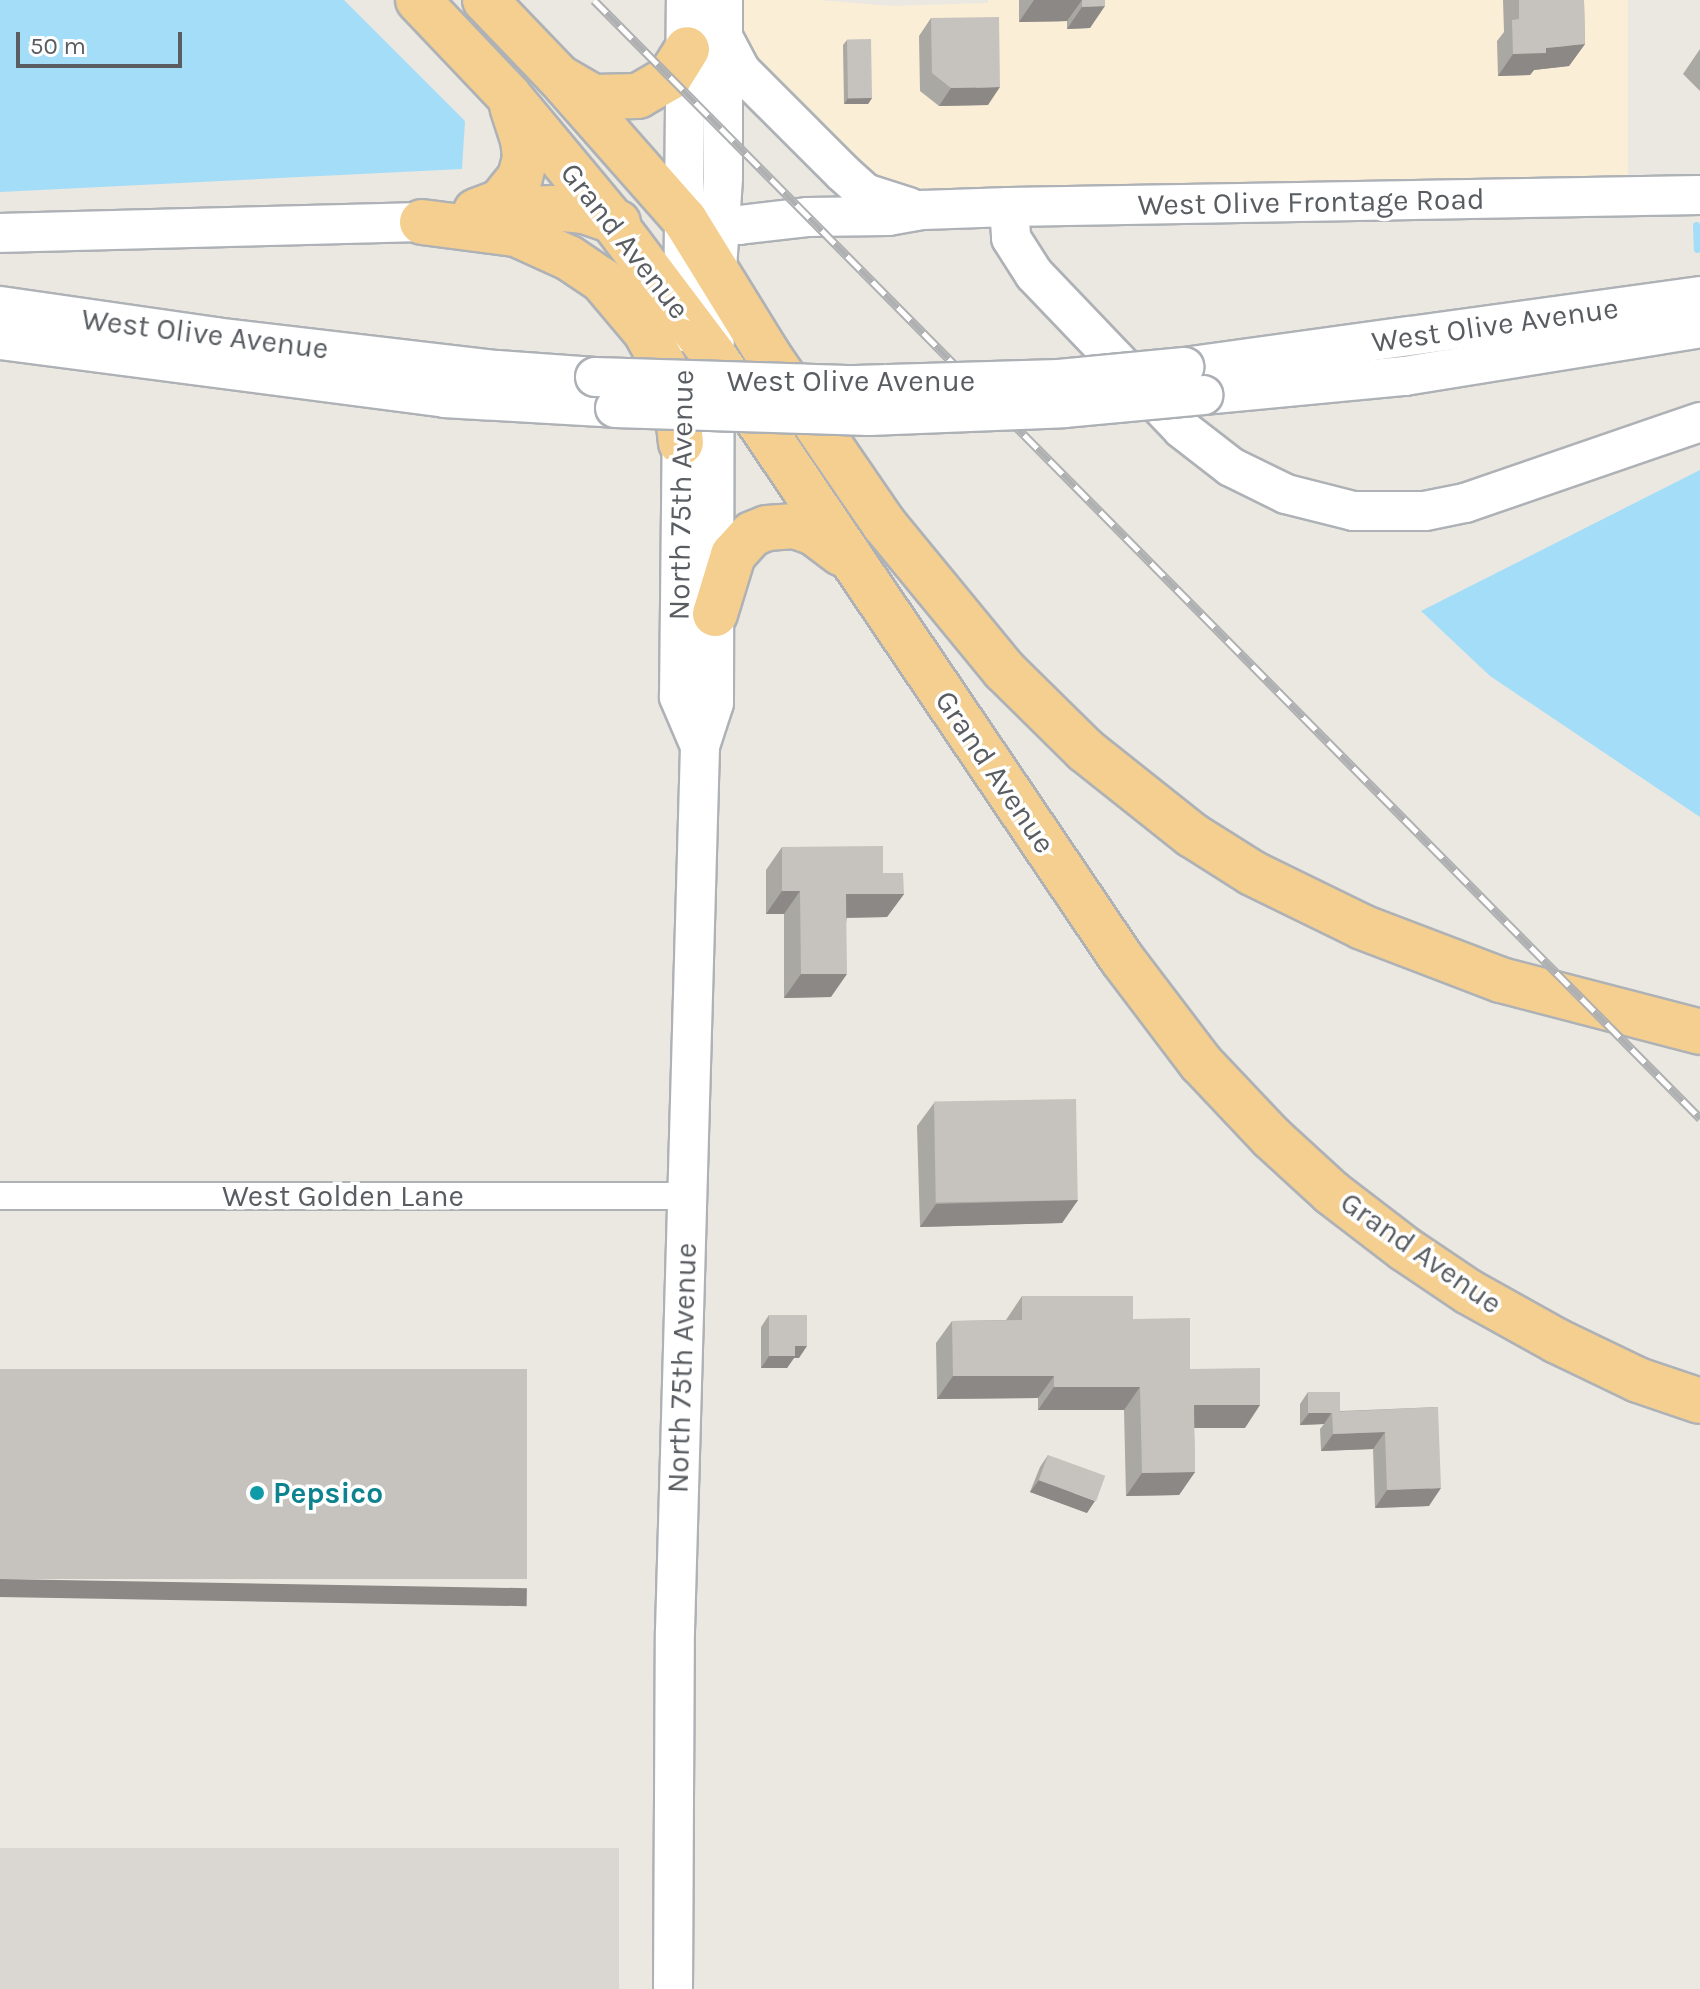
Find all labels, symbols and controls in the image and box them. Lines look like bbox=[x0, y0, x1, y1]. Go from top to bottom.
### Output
scale bar bbox=[20, 16, 186, 66]
text: 50 m bbox=[30, 32, 86, 60]
street label: Grand Avenue bbox=[553, 156, 697, 326]
street label: West Olive Frontage Road bbox=[1137, 181, 1485, 223]
street label: West Olive Avenue bbox=[1369, 290, 1621, 360]
street label: West Olive Avenue bbox=[79, 301, 331, 367]
street label: West Olive Avenue bbox=[727, 363, 975, 399]
street label: North 75th Avenue bbox=[661, 369, 701, 621]
street label: Grand Avenue bbox=[927, 684, 1063, 860]
street label: West Golden Lane bbox=[222, 1178, 464, 1214]
street label: Grand Avenue bbox=[1334, 1184, 1508, 1322]
street label: North 75th Avenue bbox=[660, 1242, 704, 1494]
place label: Pepsico bbox=[273, 1475, 383, 1511]
marker: Pepsico bbox=[248, 1484, 266, 1502]

